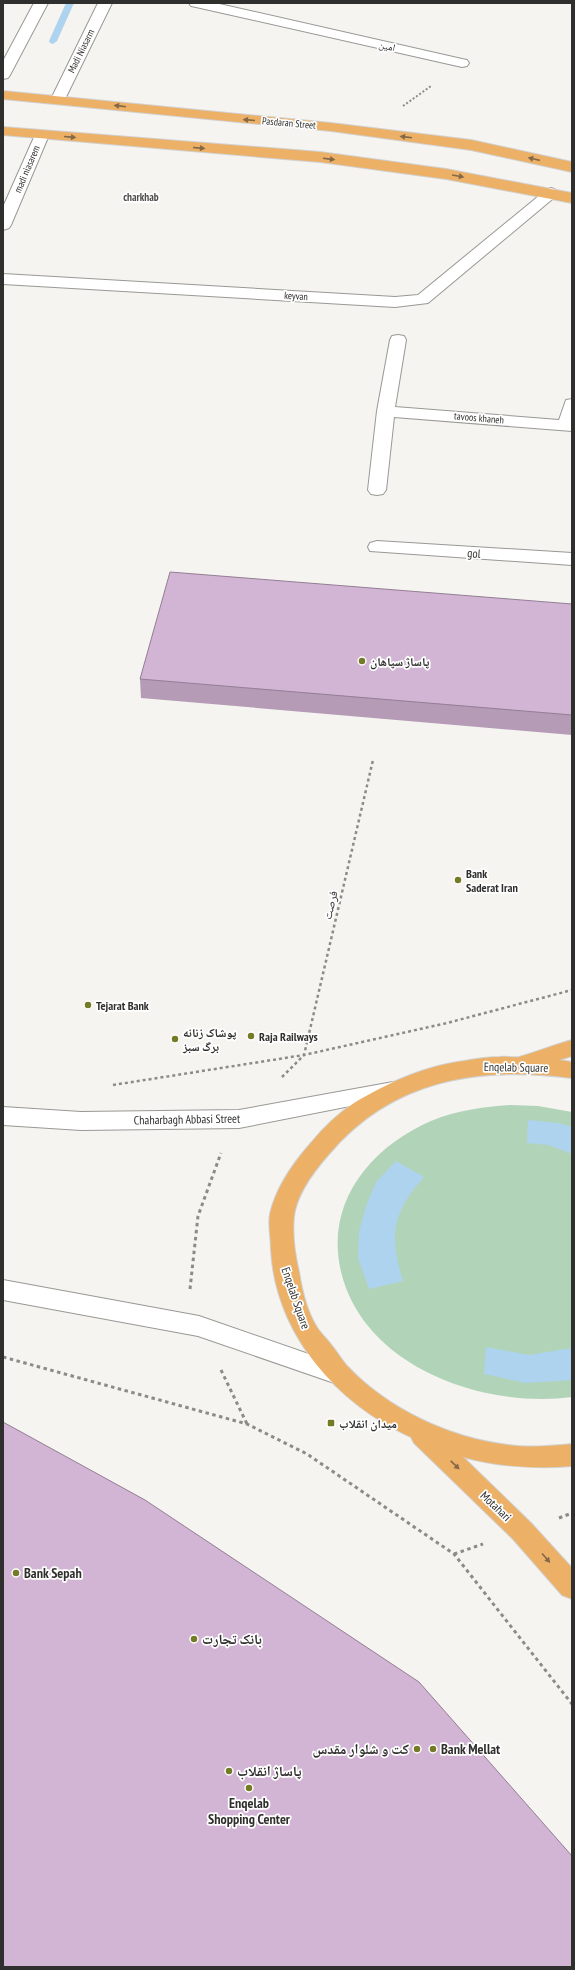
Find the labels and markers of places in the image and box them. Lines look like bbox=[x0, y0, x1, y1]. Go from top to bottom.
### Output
place label: پاساژ سپاهان bbox=[370, 654, 430, 670]
marker: پاساژ سپاهان bbox=[357, 656, 367, 666]
place label: Bank Saderat Iran bbox=[466, 866, 518, 895]
marker: Bank Saderat Iran bbox=[453, 875, 463, 885]
place label: Tejarat Bank bbox=[96, 998, 149, 1013]
marker: Tejarat Bank bbox=[83, 1000, 93, 1010]
place label: پوشاک زنانه برگ سبز bbox=[182, 1025, 237, 1054]
place label: Raja Railways bbox=[259, 1029, 318, 1044]
marker: Raja Railways bbox=[246, 1031, 256, 1041]
marker: پوشاک زنانه برگ سبز bbox=[170, 1034, 180, 1044]
place label: میدان انقلاب bbox=[339, 1416, 397, 1432]
marker: میدان انقلاب bbox=[326, 1418, 336, 1428]
place label: Bank Sepah bbox=[24, 1564, 82, 1582]
marker: Bank Sepah bbox=[11, 1568, 21, 1578]
place label: بانک تجارت bbox=[202, 1630, 262, 1648]
marker: بانک تجارت bbox=[189, 1634, 199, 1644]
place label: کت و شلوار مقدس bbox=[312, 1740, 409, 1758]
place label: Bank Mellat bbox=[441, 1740, 500, 1758]
marker: کت و شلوار مقدس bbox=[412, 1744, 422, 1754]
marker: Bank Mellat bbox=[428, 1744, 438, 1754]
place label: پاساژ انقلاب bbox=[237, 1762, 302, 1780]
marker: پاساژ انقلاب bbox=[224, 1766, 234, 1776]
marker: Enqelab Shopping Center bbox=[244, 1783, 254, 1793]
place label: Enqelab Shopping Center bbox=[208, 1794, 291, 1828]

